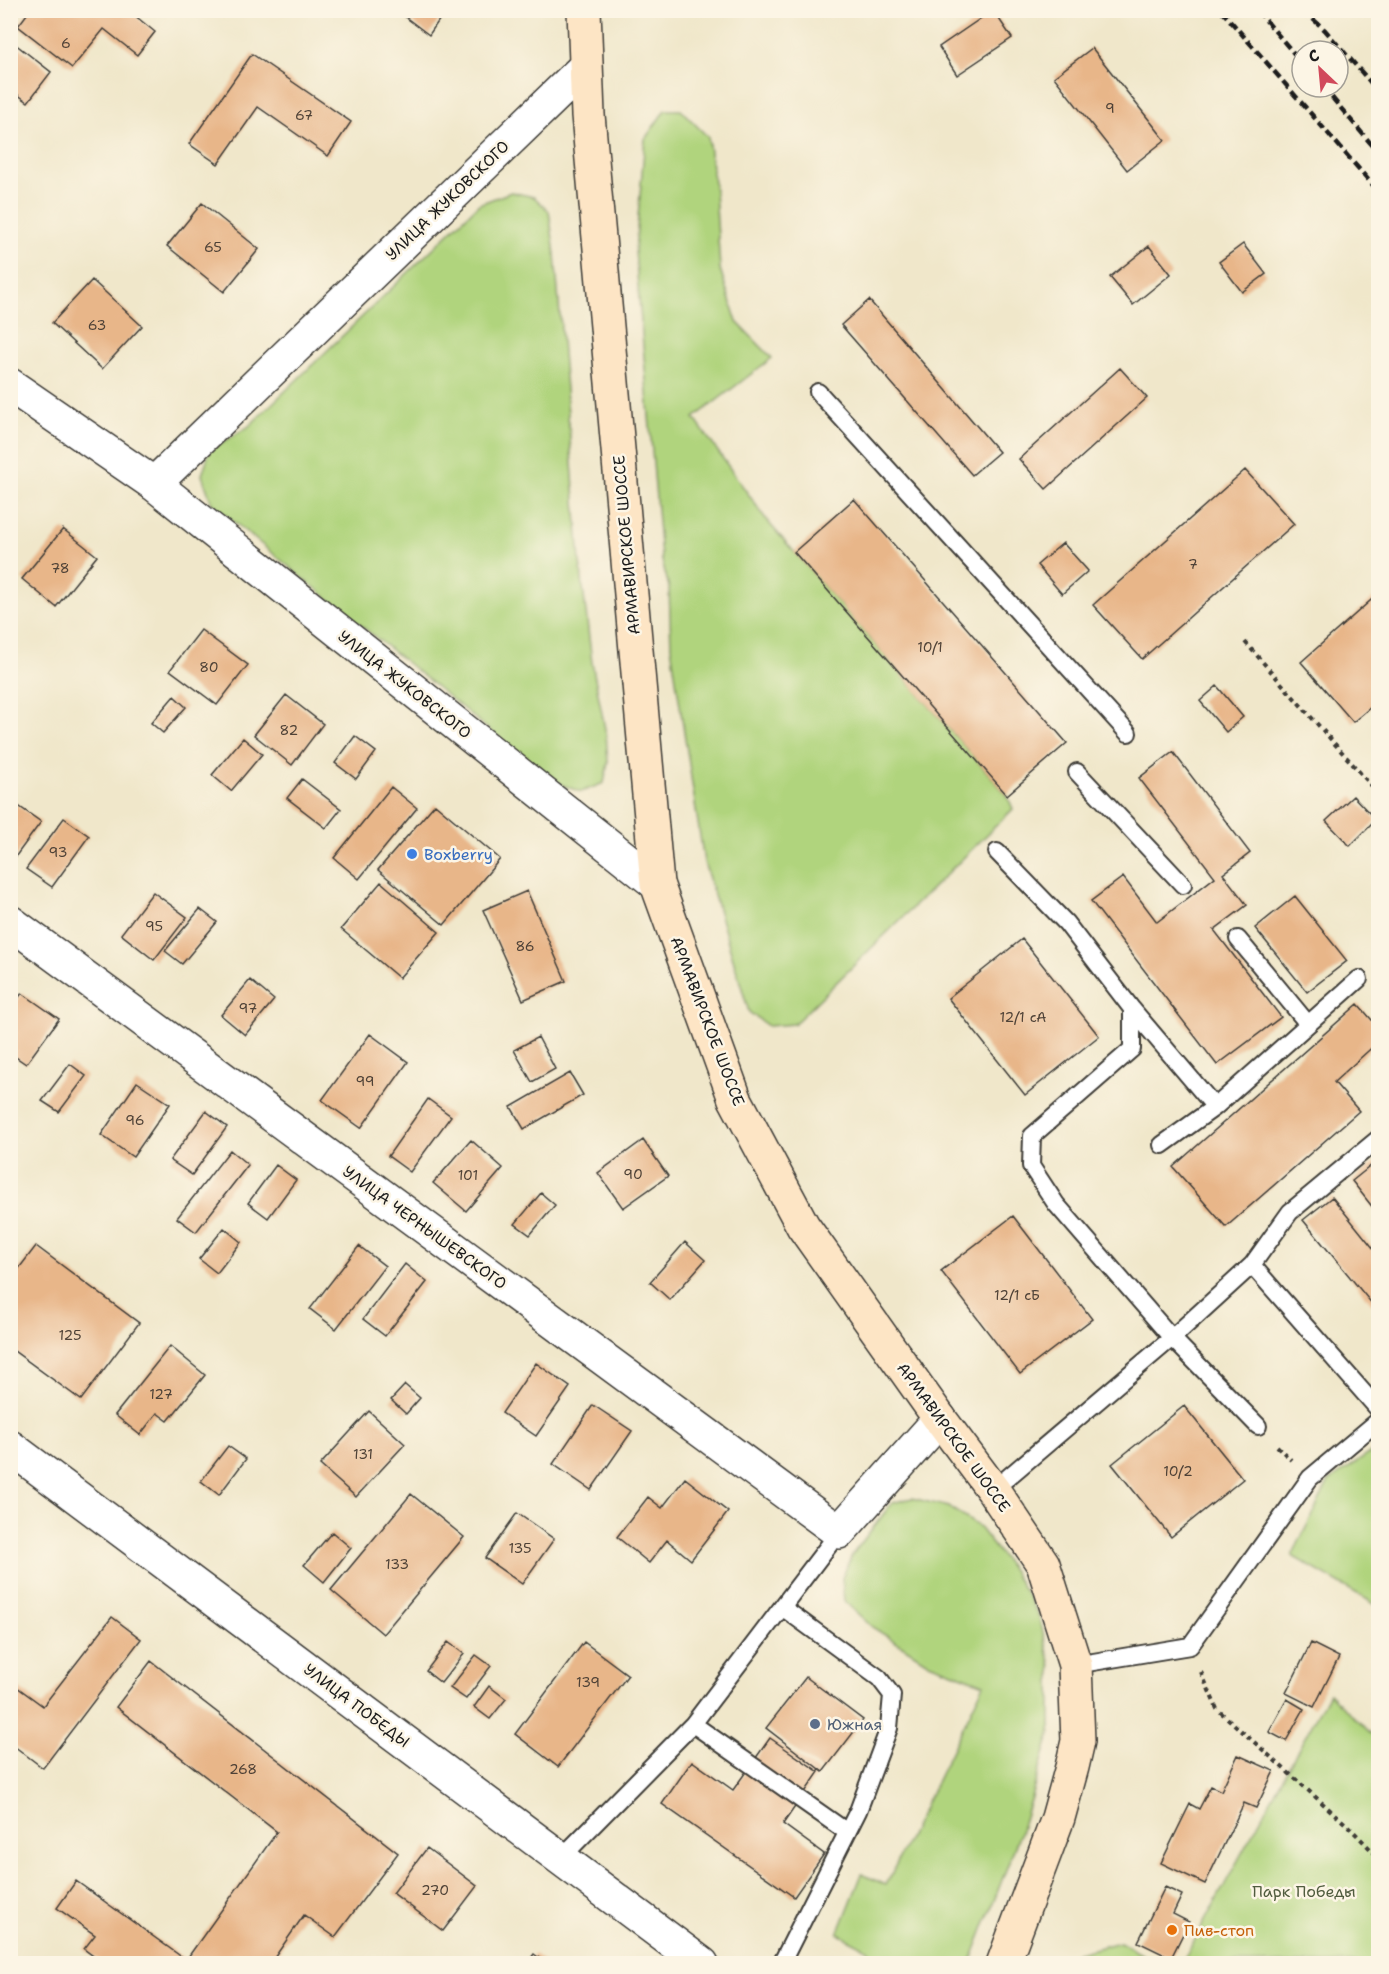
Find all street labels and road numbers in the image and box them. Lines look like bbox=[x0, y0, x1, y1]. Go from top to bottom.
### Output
street label: УЛИЦА ЖУКОВСКОГО bbox=[381, 136, 514, 265]
street label: АРМАВИРСКОЕ ШОССЕ bbox=[608, 454, 645, 636]
street label: УЛИЦА ЖУКОВСКОГО bbox=[334, 626, 476, 743]
street label: АРМАВИРСКОЕ ШОССЕ bbox=[665, 933, 750, 1109]
street label: УЛИЦА ЧЕРНЫШЕВСКОГО bbox=[339, 1161, 511, 1294]
street label: АРМАВИРСКОЕ ШОССЕ bbox=[892, 1358, 1015, 1516]
street label: УЛИЦА ПОБЕДЫ bbox=[300, 1659, 414, 1752]

